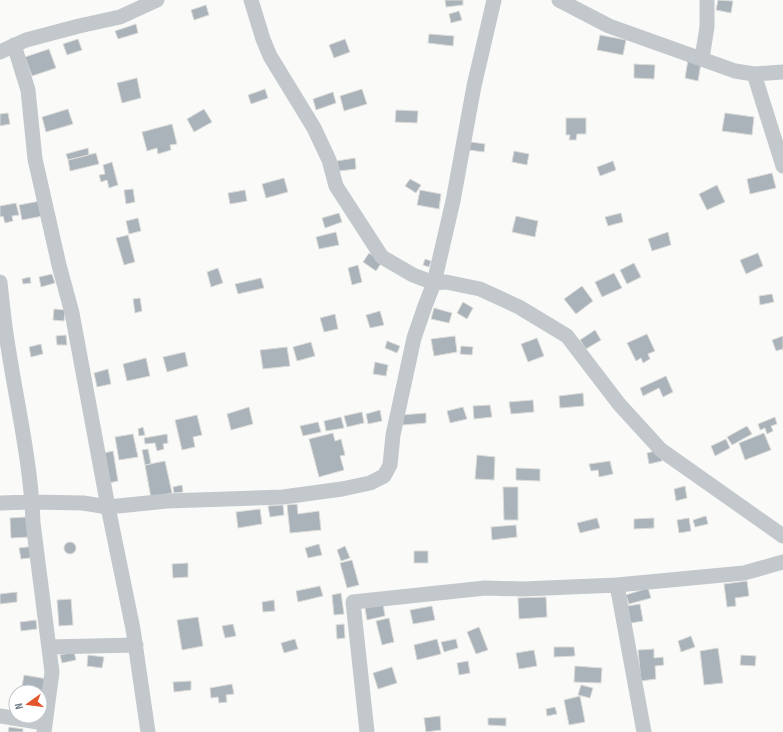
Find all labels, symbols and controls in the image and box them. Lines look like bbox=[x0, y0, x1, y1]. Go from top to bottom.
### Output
north arrow bbox=[8, 684, 48, 724]
text: N bbox=[12, 702, 26, 711]

